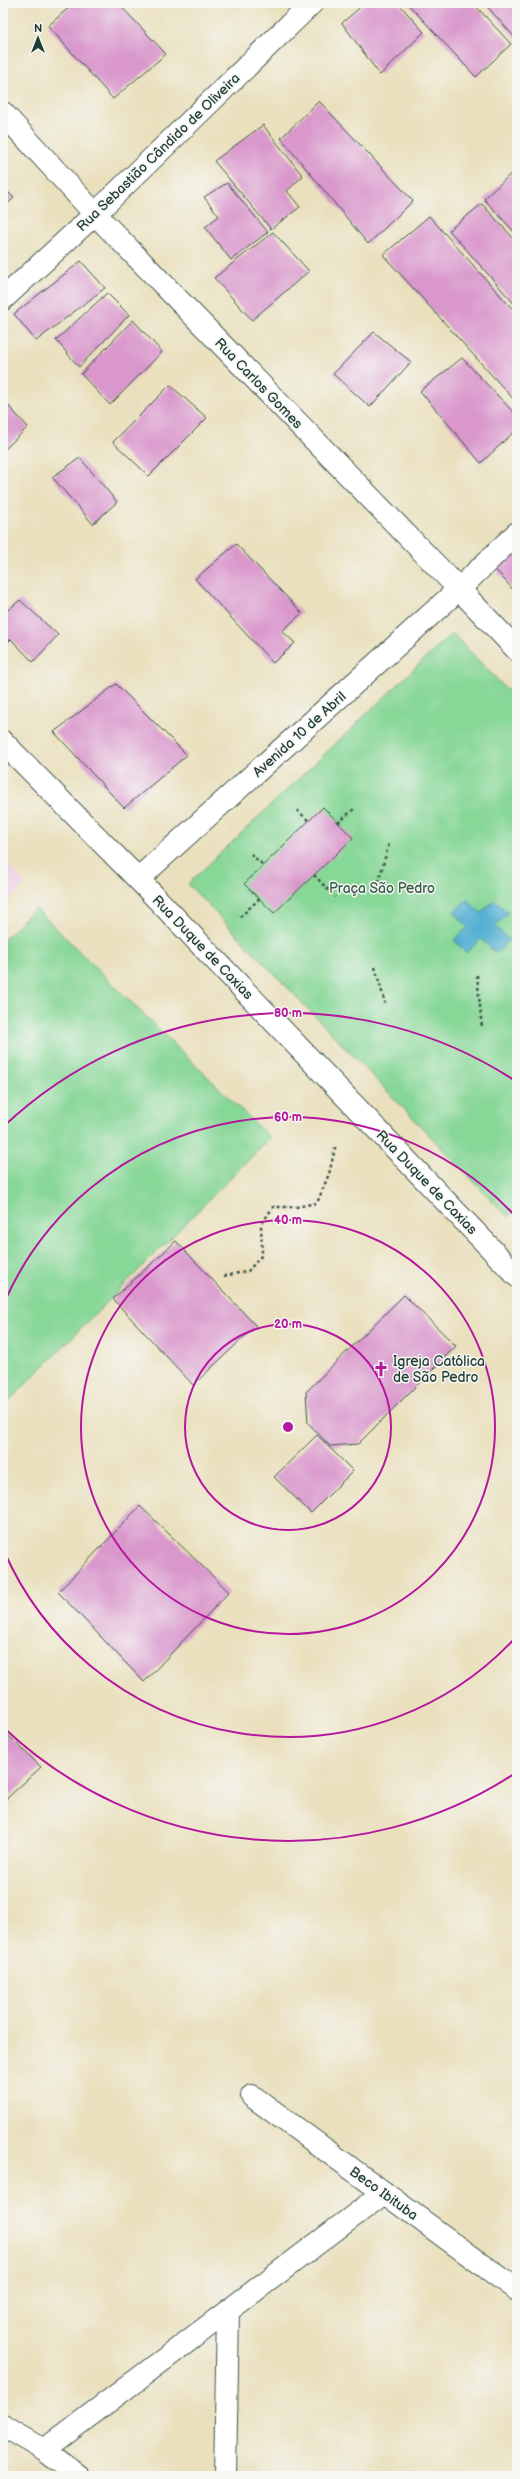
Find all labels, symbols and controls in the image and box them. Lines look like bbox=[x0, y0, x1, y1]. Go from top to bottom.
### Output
north arrow bbox=[18, 18, 58, 58]
text: N bbox=[34, 22, 42, 35]
street label: Rua Sebastião Cândido de Oliveira bbox=[73, 70, 244, 235]
street label: Rua Carlos Gomes bbox=[211, 335, 306, 432]
street label: Avenida 10 de Abril bbox=[249, 688, 349, 781]
park label: Praça São Pedro bbox=[329, 880, 435, 897]
street label: Rua Duque de Caxias bbox=[149, 892, 257, 1003]
text: 80 m bbox=[274, 1006, 302, 1021]
text: 60 m bbox=[274, 1110, 302, 1125]
street label: Rua Duque de Caxias bbox=[373, 1127, 481, 1238]
text: 40 m bbox=[274, 1213, 302, 1228]
text: 20 m bbox=[274, 1317, 302, 1332]
place label: Igreja Católica de São Pedro bbox=[393, 1353, 485, 1386]
church icon: Igreja Católica de São Pedro bbox=[372, 1360, 390, 1378]
centre of rings bbox=[281, 1420, 295, 1434]
street label: Beco Ibituba bbox=[346, 2163, 421, 2224]

